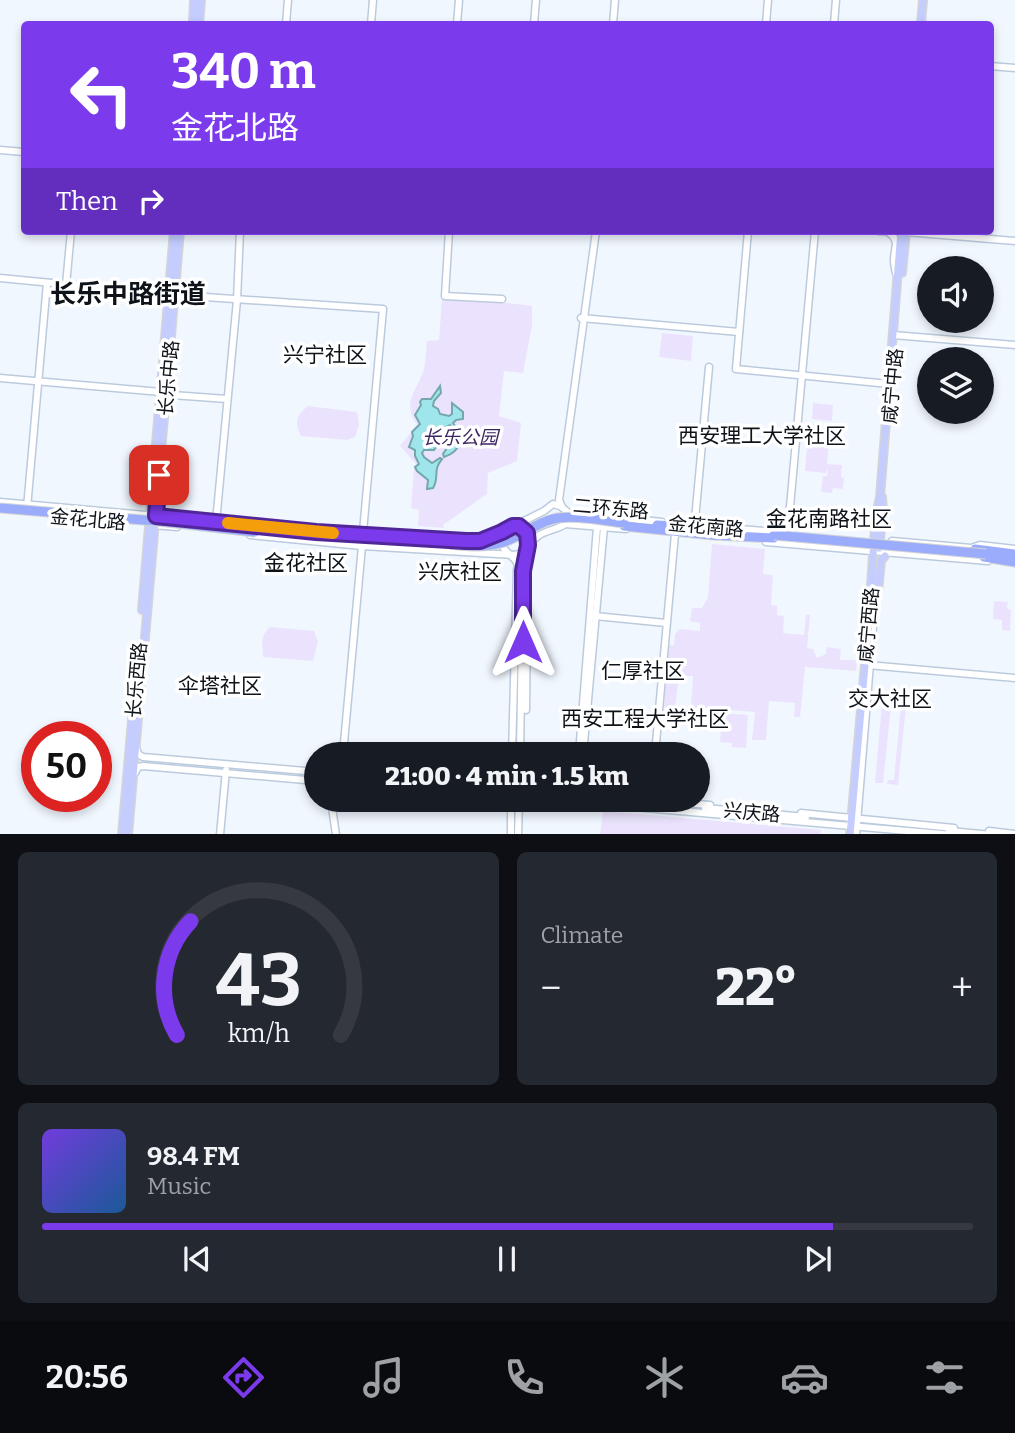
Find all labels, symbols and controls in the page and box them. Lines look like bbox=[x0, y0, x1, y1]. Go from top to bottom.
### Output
text: 340 m bbox=[171, 42, 316, 101]
icon: left bbox=[56, 49, 147, 140]
text: 金花北路 bbox=[171, 109, 299, 147]
icon: right bbox=[132, 182, 170, 220]
text: Then bbox=[56, 186, 118, 217]
map controls bbox=[917, 256, 994, 424]
button: sound bbox=[917, 256, 994, 333]
district label: 长乐中路街道 bbox=[50, 279, 206, 310]
street label: 长乐中路 bbox=[154, 339, 183, 417]
district label: 兴宁社区 bbox=[283, 342, 367, 368]
street label: 咸宁中路 bbox=[878, 347, 907, 425]
button: layers bbox=[917, 347, 994, 424]
district label: 西安理工大学社区 bbox=[678, 423, 846, 449]
park label: 长乐公园 bbox=[422, 426, 501, 449]
pin bbox=[129, 445, 189, 505]
icon: arrive bbox=[140, 456, 178, 494]
street label: 二环东路 bbox=[572, 494, 650, 523]
street label: 金花北路 bbox=[49, 505, 127, 534]
district label: 金花南路社区 bbox=[766, 506, 892, 532]
street label: 金花南路 bbox=[667, 512, 745, 541]
district label: 金花社区 bbox=[264, 550, 348, 576]
district label: 兴庆社区 bbox=[418, 559, 502, 585]
street label: 咸宁西路 bbox=[854, 586, 883, 664]
position arrow bbox=[486, 605, 560, 679]
street label: 长乐西路 bbox=[122, 641, 151, 719]
district label: 仁厚社区 bbox=[601, 658, 685, 684]
district label: 伞塔社区 bbox=[178, 673, 262, 699]
district label: 交大社区 bbox=[848, 686, 932, 712]
district label: 西安工程大学社区 bbox=[561, 706, 729, 732]
speed limit sign: 50 bbox=[21, 721, 112, 812]
text: 21:00 · 4 min · 1.5 km bbox=[385, 761, 629, 792]
street label: 兴庆路 bbox=[723, 799, 781, 826]
text: Climate bbox=[541, 921, 623, 949]
text: 43 bbox=[215, 937, 301, 1024]
text: 22° bbox=[715, 956, 798, 1019]
text: − bbox=[541, 965, 561, 1011]
text: + bbox=[951, 965, 973, 1011]
text: km/h bbox=[227, 1018, 290, 1048]
text: 98.4 FM bbox=[147, 1141, 240, 1172]
text: Music bbox=[147, 1172, 211, 1200]
icon: previous bbox=[178, 1240, 216, 1278]
icon: pause bbox=[488, 1240, 526, 1278]
icon: next bbox=[799, 1240, 837, 1278]
icon: directions bbox=[219, 1353, 268, 1402]
icon: music bbox=[359, 1353, 408, 1402]
icon: phone bbox=[500, 1353, 549, 1402]
icon: climate bbox=[640, 1353, 689, 1402]
icon: car bbox=[780, 1353, 829, 1402]
icon: filters bbox=[920, 1353, 969, 1402]
text: 20:56 bbox=[46, 1358, 128, 1396]

